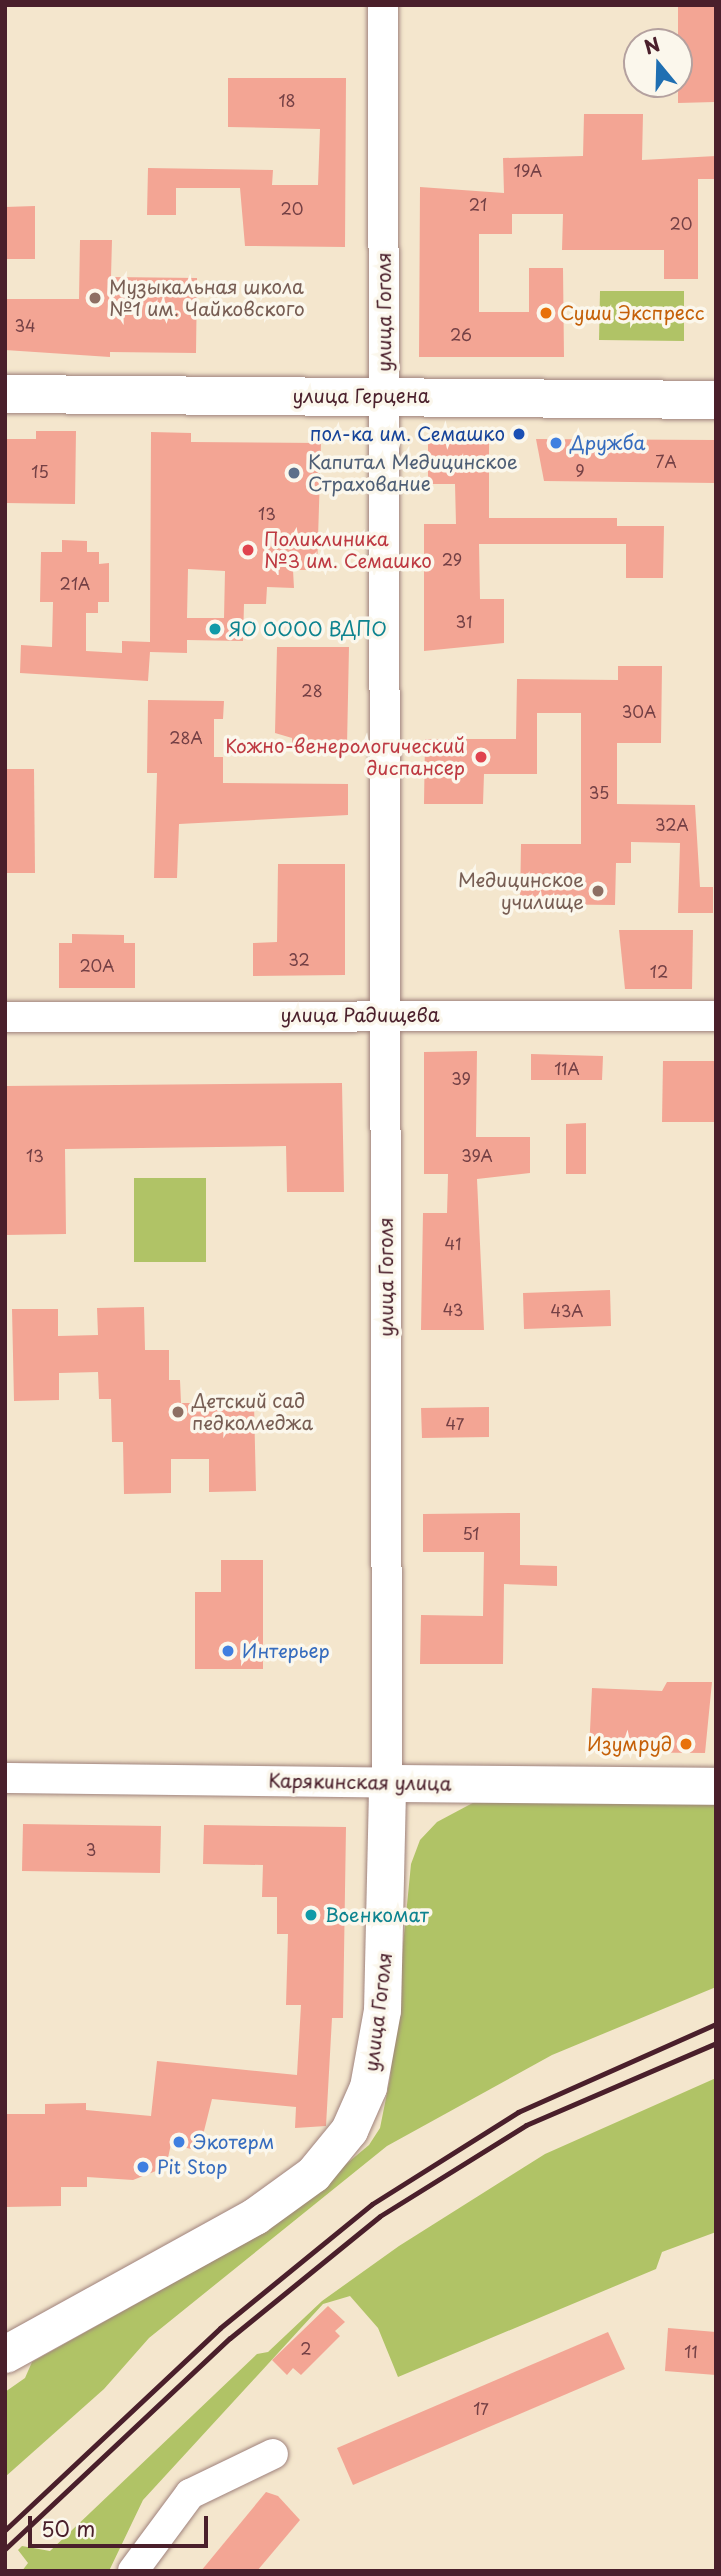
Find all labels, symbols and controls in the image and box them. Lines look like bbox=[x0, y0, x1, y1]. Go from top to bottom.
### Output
north arrow bbox=[623, 28, 693, 98]
text: N bbox=[640, 29, 663, 61]
house number: 18 bbox=[278, 90, 296, 110]
house number: 19А bbox=[514, 160, 542, 180]
house number: 21 bbox=[469, 194, 487, 214]
house number: 20 bbox=[281, 198, 303, 218]
house number: 20 bbox=[670, 213, 692, 233]
street label: улица Гоголя bbox=[373, 252, 395, 372]
place label: Музыкальная школа №1 им. Чайковского bbox=[109, 276, 305, 320]
marker: Музыкальная школа №1 им. Чайковского bbox=[87, 290, 103, 306]
place label: Суши Экспресс bbox=[560, 302, 705, 324]
marker: Суши Экспресс bbox=[538, 305, 554, 321]
house number: 34 bbox=[14, 315, 36, 335]
house number: 26 bbox=[450, 324, 472, 344]
street label: улица Герцена bbox=[292, 385, 430, 407]
place label: пол-ка им. Семашко bbox=[309, 423, 505, 445]
marker: пол-ка им. Семашко bbox=[511, 426, 527, 442]
place label: Дружба bbox=[570, 432, 645, 454]
marker: Дружба bbox=[548, 435, 564, 451]
place label: Капитал Медицинское Страхование bbox=[308, 451, 517, 495]
house number: 7А bbox=[655, 451, 677, 471]
house number: 9 bbox=[575, 460, 585, 480]
house number: 15 bbox=[31, 461, 49, 481]
marker: Капитал Медицинское Страхование bbox=[286, 465, 302, 481]
house number: 13 bbox=[258, 503, 276, 523]
place label: Поликлиника №3 им. Семашко bbox=[264, 528, 432, 572]
marker: Поликлиника №3 им. Семашко bbox=[238, 540, 258, 560]
house number: 29 bbox=[442, 549, 462, 569]
house number: 21А bbox=[60, 573, 90, 593]
house number: 31 bbox=[456, 611, 472, 631]
place label: ЯО ОООО ВДПО bbox=[229, 618, 389, 640]
marker: ЯО ОООО ВДПО bbox=[207, 621, 223, 637]
house number: 28 bbox=[301, 680, 323, 700]
house number: 30А bbox=[622, 701, 656, 721]
house number: 28А bbox=[169, 727, 203, 747]
place label: Кожно-венерологический диспансер bbox=[225, 735, 465, 779]
marker: Кожно-венерологический диспансер bbox=[471, 747, 491, 767]
house number: 35 bbox=[589, 782, 609, 802]
house number: 32А bbox=[655, 814, 689, 834]
place label: Медицинское училище bbox=[458, 869, 584, 913]
marker: Медицинское училище bbox=[590, 883, 606, 899]
house number: 32 bbox=[288, 949, 310, 969]
house number: 20А bbox=[79, 955, 115, 975]
house number: 12 bbox=[650, 961, 668, 981]
street label: улица Радищева bbox=[280, 1004, 440, 1026]
house number: 11А bbox=[554, 1058, 580, 1078]
house number: 39 bbox=[451, 1068, 471, 1088]
house number: 13 bbox=[26, 1145, 44, 1165]
house number: 39А bbox=[461, 1145, 493, 1165]
street label: улица Гоголя bbox=[375, 1217, 397, 1337]
house number: 41 bbox=[445, 1233, 461, 1253]
house number: 43 bbox=[443, 1299, 463, 1319]
house number: 43А bbox=[551, 1300, 583, 1320]
place label: Детский сад педколледжа bbox=[192, 1390, 313, 1434]
marker: Детский сад педколледжа bbox=[170, 1404, 186, 1420]
house number: 47 bbox=[446, 1413, 464, 1433]
house number: 51 bbox=[462, 1523, 480, 1543]
place label: Интерьер bbox=[242, 1640, 330, 1662]
marker: Интерьер bbox=[220, 1643, 236, 1659]
place label: Изумруд bbox=[587, 1733, 672, 1755]
marker: Изумруд bbox=[678, 1736, 694, 1752]
street label: Карякинская улица bbox=[268, 1769, 452, 1795]
house number: 3 bbox=[86, 1839, 96, 1859]
place label: Военкомат bbox=[325, 1904, 429, 1926]
marker: Военкомат bbox=[303, 1907, 319, 1923]
street label: улица Гоголя bbox=[359, 1951, 397, 2073]
place label: Экотерм bbox=[193, 2131, 274, 2153]
marker: Экотерм bbox=[171, 2134, 187, 2150]
place label: Pit Stop bbox=[157, 2156, 229, 2178]
marker: Pit Stop bbox=[135, 2159, 151, 2175]
house number: 2 bbox=[300, 2338, 312, 2358]
house number: 11 bbox=[684, 2341, 698, 2361]
house number: 17 bbox=[473, 2398, 489, 2418]
scale bar bbox=[32, 2502, 212, 2546]
text: 50 m bbox=[41, 2512, 95, 2544]

